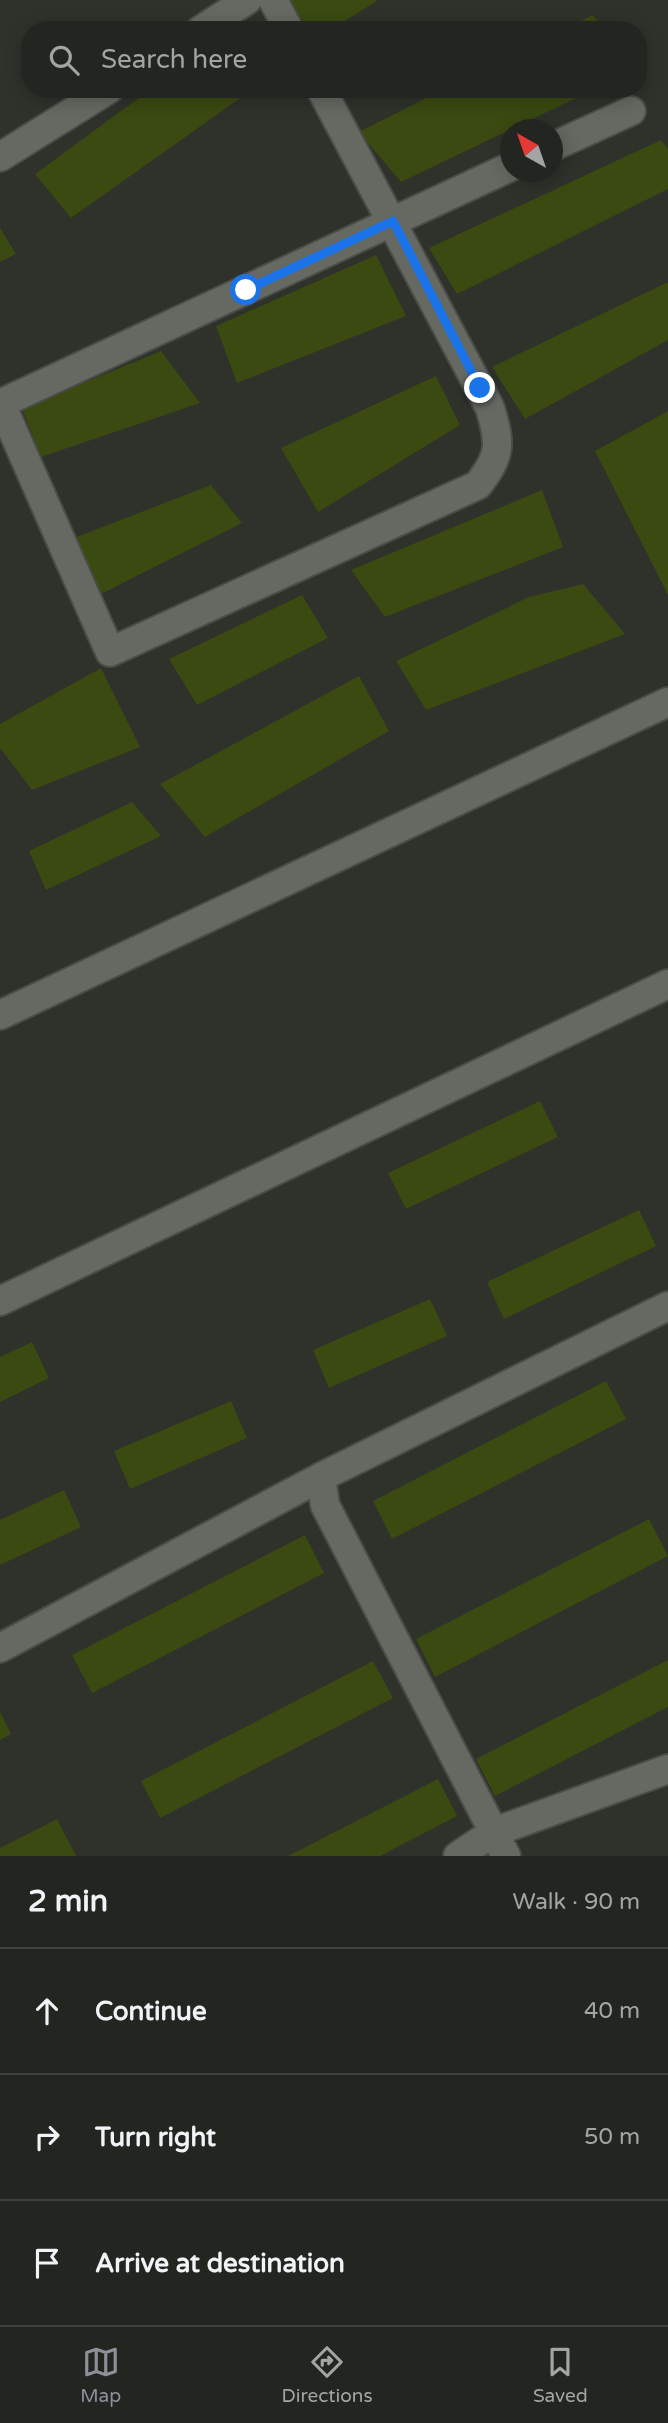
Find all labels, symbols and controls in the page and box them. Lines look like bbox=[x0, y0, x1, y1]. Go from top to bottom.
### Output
search box bbox=[21, 21, 647, 98]
icon: search bbox=[45, 41, 83, 79]
text: Search here bbox=[101, 44, 247, 75]
north arrow bbox=[500, 119, 563, 182]
route start bbox=[230, 274, 261, 305]
route end bbox=[464, 372, 495, 403]
text: 2 min bbox=[28, 1883, 108, 1920]
text: Walk · 90 m bbox=[513, 1888, 640, 1916]
icon: ahead bbox=[28, 1992, 66, 2030]
text: Continue bbox=[95, 1996, 207, 2027]
text: 40 m bbox=[584, 1997, 640, 2025]
icon: right bbox=[28, 2118, 66, 2156]
text: Turn right bbox=[95, 2122, 216, 2153]
text: 50 m bbox=[584, 2123, 640, 2151]
icon: arrive bbox=[28, 2244, 66, 2282]
text: Arrive at destination bbox=[95, 2248, 345, 2279]
tab: Map bbox=[80, 2343, 121, 2407]
tab: Directions bbox=[282, 2343, 373, 2407]
tab: Saved bbox=[533, 2343, 588, 2407]

